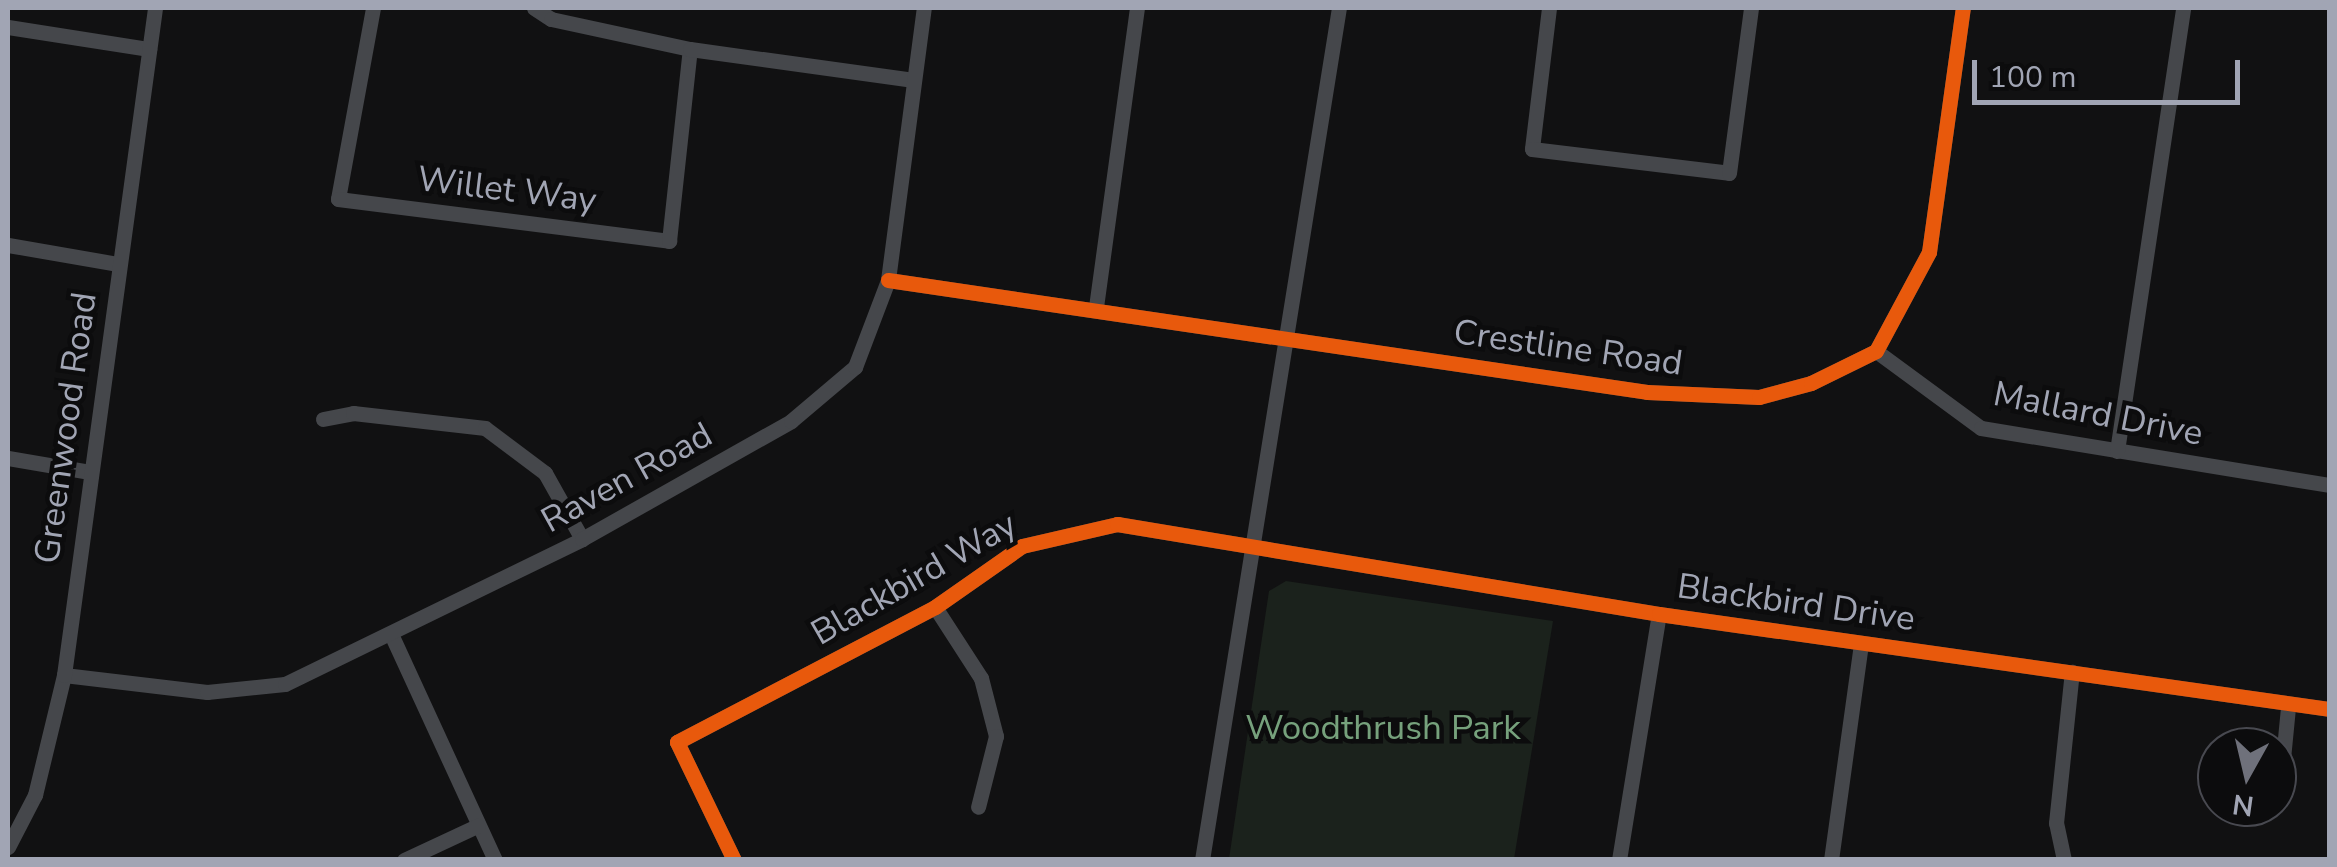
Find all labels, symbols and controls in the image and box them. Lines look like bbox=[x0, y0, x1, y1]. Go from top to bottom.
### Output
scale bar bbox=[1977, 40, 2244, 102]
text: 100 m bbox=[1989, 57, 2076, 98]
street label: Willet Way bbox=[415, 158, 599, 222]
street label: Greenwood Road bbox=[26, 290, 106, 566]
street label: Crestline Road bbox=[1451, 311, 1685, 385]
street label: Mallard Drive bbox=[1990, 373, 2206, 455]
street label: Raven Road bbox=[534, 414, 720, 542]
street label: Blackbird Way bbox=[804, 503, 1024, 655]
street label: Blackbird Drive bbox=[1674, 566, 1918, 640]
park label: Woodthrush Park bbox=[1245, 707, 1521, 749]
north arrow bbox=[2197, 727, 2297, 827]
text: N bbox=[2230, 784, 2256, 825]

